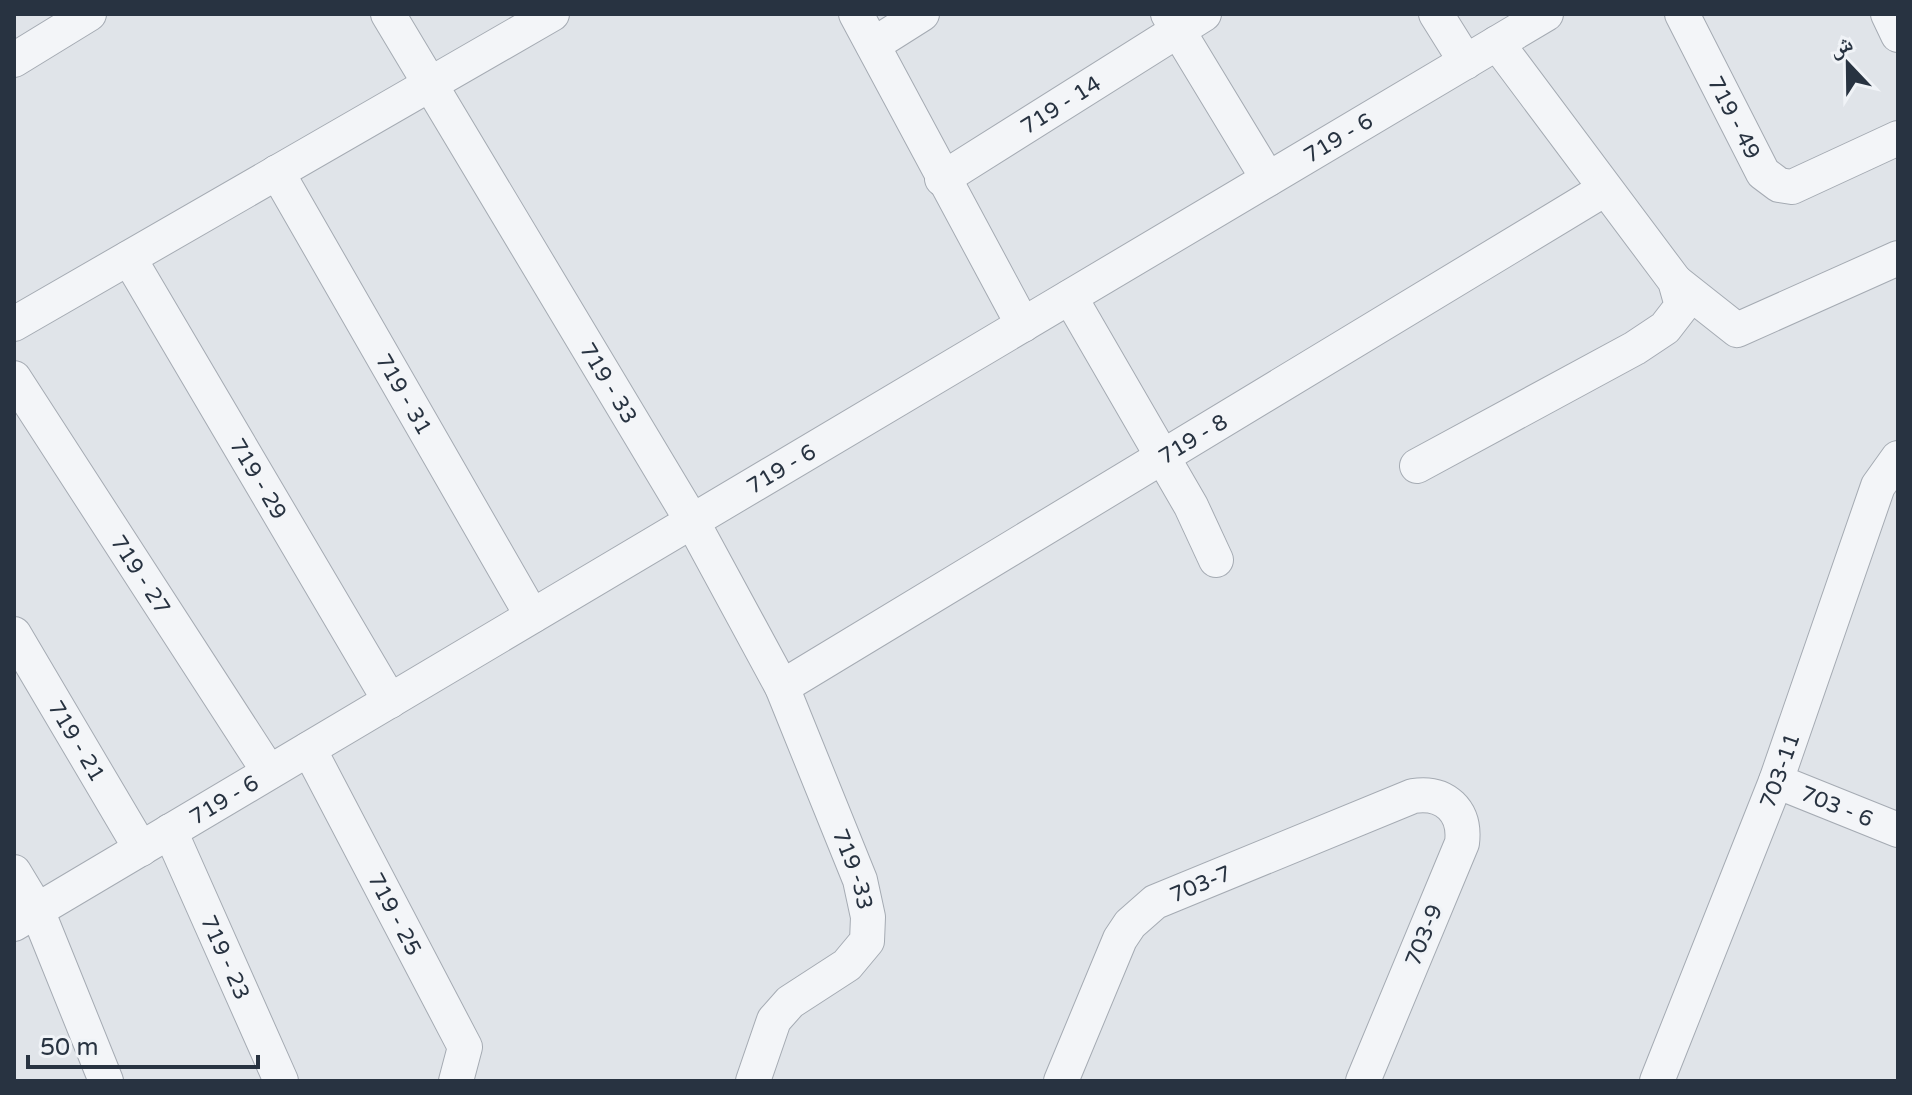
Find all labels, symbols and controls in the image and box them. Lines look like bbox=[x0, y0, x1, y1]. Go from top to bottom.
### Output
north arrow bbox=[1808, 24, 1888, 104]
text: ش bbox=[1825, 30, 1857, 63]
street label: 719 - 14 bbox=[1016, 70, 1106, 140]
street label: 719 - 49 bbox=[1702, 72, 1766, 164]
street label: 719 - 6 bbox=[1299, 108, 1378, 169]
street label: 719 - 33 bbox=[574, 338, 642, 428]
street label: 719 - 31 bbox=[370, 349, 437, 440]
street label: 719 - 8 bbox=[1154, 409, 1232, 470]
street label: 719 - 29 bbox=[224, 434, 292, 524]
street label: 719 - 6 bbox=[742, 439, 821, 500]
street label: 719 - 27 bbox=[105, 530, 176, 620]
street label: 719 - 21 bbox=[42, 696, 110, 786]
street label: 703-11 bbox=[1755, 730, 1806, 812]
street label: 719 - 6 bbox=[185, 770, 264, 831]
street label: 703 - 6 bbox=[1797, 780, 1877, 833]
street label: 719 -33 bbox=[827, 825, 878, 912]
street label: 703-7 bbox=[1166, 860, 1235, 909]
street label: 719 - 25 bbox=[362, 869, 427, 960]
street label: 703-9 bbox=[1400, 901, 1448, 970]
street label: 719 - 23 bbox=[195, 911, 255, 1004]
scale bar bbox=[28, 1019, 258, 1069]
text: 50 m bbox=[40, 1033, 98, 1062]

